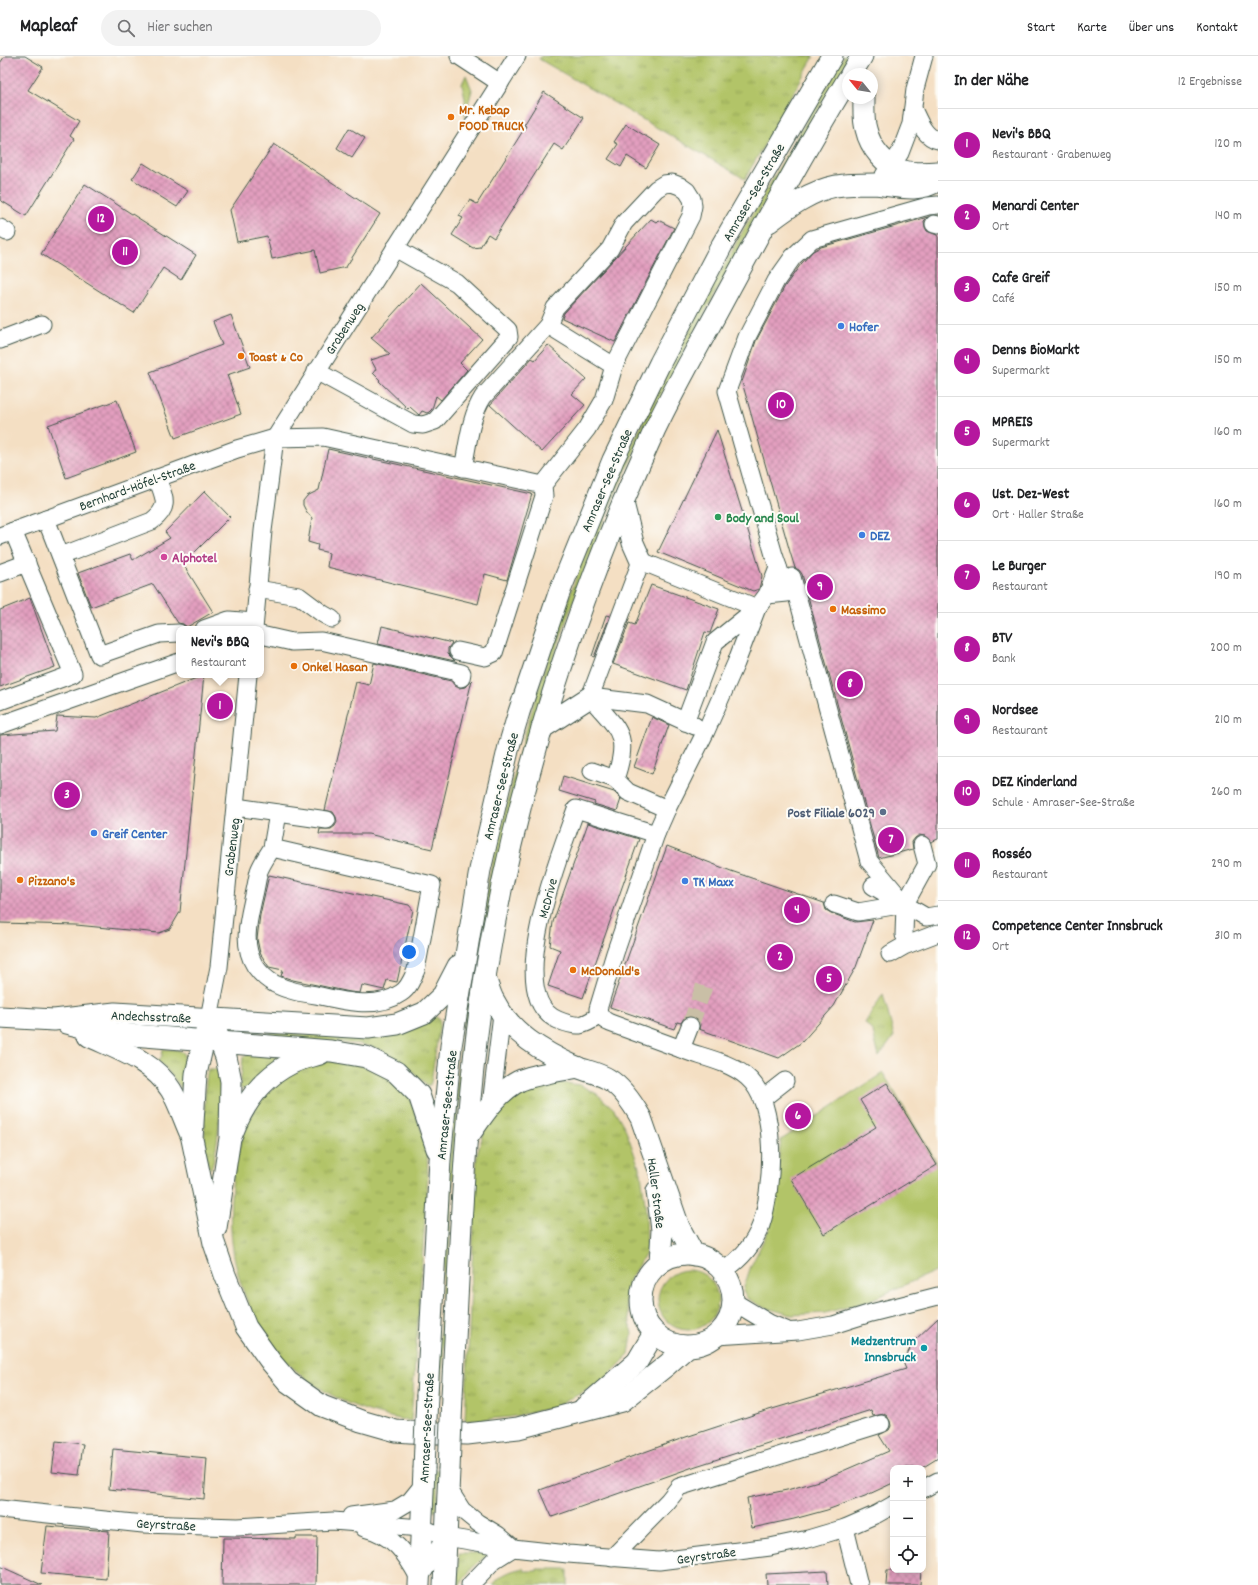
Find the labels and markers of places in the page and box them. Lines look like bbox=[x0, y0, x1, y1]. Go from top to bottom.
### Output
place label: Mr. Kebap FOOD TRUCK bbox=[459, 101, 525, 137]
marker: Mr. Kebap FOOD TRUCK bbox=[446, 112, 456, 122]
pin: 12 bbox=[88, 204, 114, 234]
pin: 11 bbox=[112, 237, 138, 267]
place label: Hofer bbox=[849, 318, 879, 338]
marker: Hofer bbox=[836, 321, 846, 331]
place label: Toast & Co bbox=[249, 348, 303, 368]
marker: Toast & Co bbox=[236, 351, 246, 361]
pin: 10 bbox=[768, 390, 794, 420]
place label: Body and Soul bbox=[726, 509, 800, 529]
marker: Body and Soul bbox=[713, 512, 723, 522]
place label: DEZ bbox=[870, 527, 891, 547]
marker: DEZ bbox=[857, 530, 867, 540]
place label: Alphotel bbox=[172, 549, 217, 569]
marker: Alphotel bbox=[159, 552, 169, 562]
pin: 9 bbox=[807, 572, 833, 602]
place label: Massimo bbox=[841, 601, 886, 621]
marker: Massimo bbox=[828, 604, 838, 614]
place label: Onkel Hasan bbox=[302, 658, 368, 678]
marker: Onkel Hasan bbox=[289, 661, 299, 671]
pin: 8 bbox=[837, 669, 863, 699]
pin: 1 bbox=[207, 691, 233, 721]
pin: 3 bbox=[54, 780, 80, 810]
place label: Post Filiale 6029 bbox=[787, 804, 875, 824]
marker: Post Filiale 6029 bbox=[878, 807, 888, 817]
place label: Greif Center bbox=[102, 825, 168, 845]
pin: 7 bbox=[878, 825, 904, 855]
marker: Greif Center bbox=[89, 828, 99, 838]
place label: Pizzano's bbox=[28, 872, 76, 892]
place label: TK Maxx bbox=[693, 873, 734, 893]
marker: Pizzano's bbox=[15, 875, 25, 885]
marker: TK Maxx bbox=[680, 876, 690, 886]
pin: 4 bbox=[784, 895, 810, 925]
pin: 2 bbox=[767, 942, 793, 972]
place label: McDonald's bbox=[581, 962, 640, 982]
pin: 5 bbox=[816, 964, 842, 994]
marker: McDonald's bbox=[568, 965, 578, 975]
pin: 6 bbox=[785, 1101, 811, 1131]
place label: Medzentrum Innsbruck bbox=[851, 1332, 916, 1368]
marker: Medzentrum Innsbruck bbox=[919, 1343, 929, 1353]

